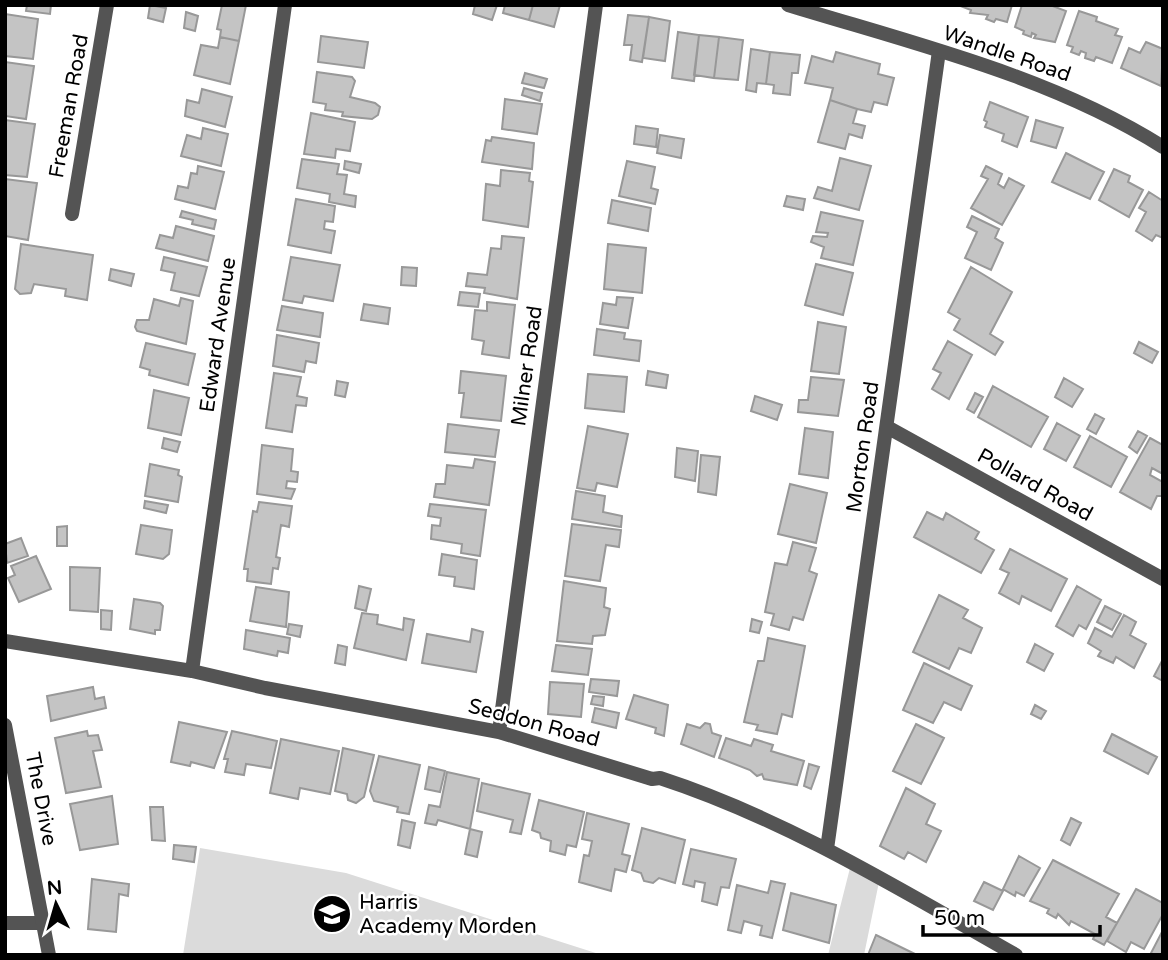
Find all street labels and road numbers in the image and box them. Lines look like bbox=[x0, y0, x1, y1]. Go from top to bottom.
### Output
street label: Wandle Road bbox=[940, 20, 1074, 88]
street label: Freeman Road bbox=[44, 32, 94, 180]
street label: Edward Avenue bbox=[195, 256, 241, 414]
street label: Milner Road bbox=[506, 304, 548, 428]
street label: Morton Road bbox=[841, 380, 885, 514]
street label: Pollard Road bbox=[973, 443, 1097, 527]
street label: Seddon Road bbox=[466, 693, 602, 753]
street label: The Drive bbox=[20, 750, 62, 848]

